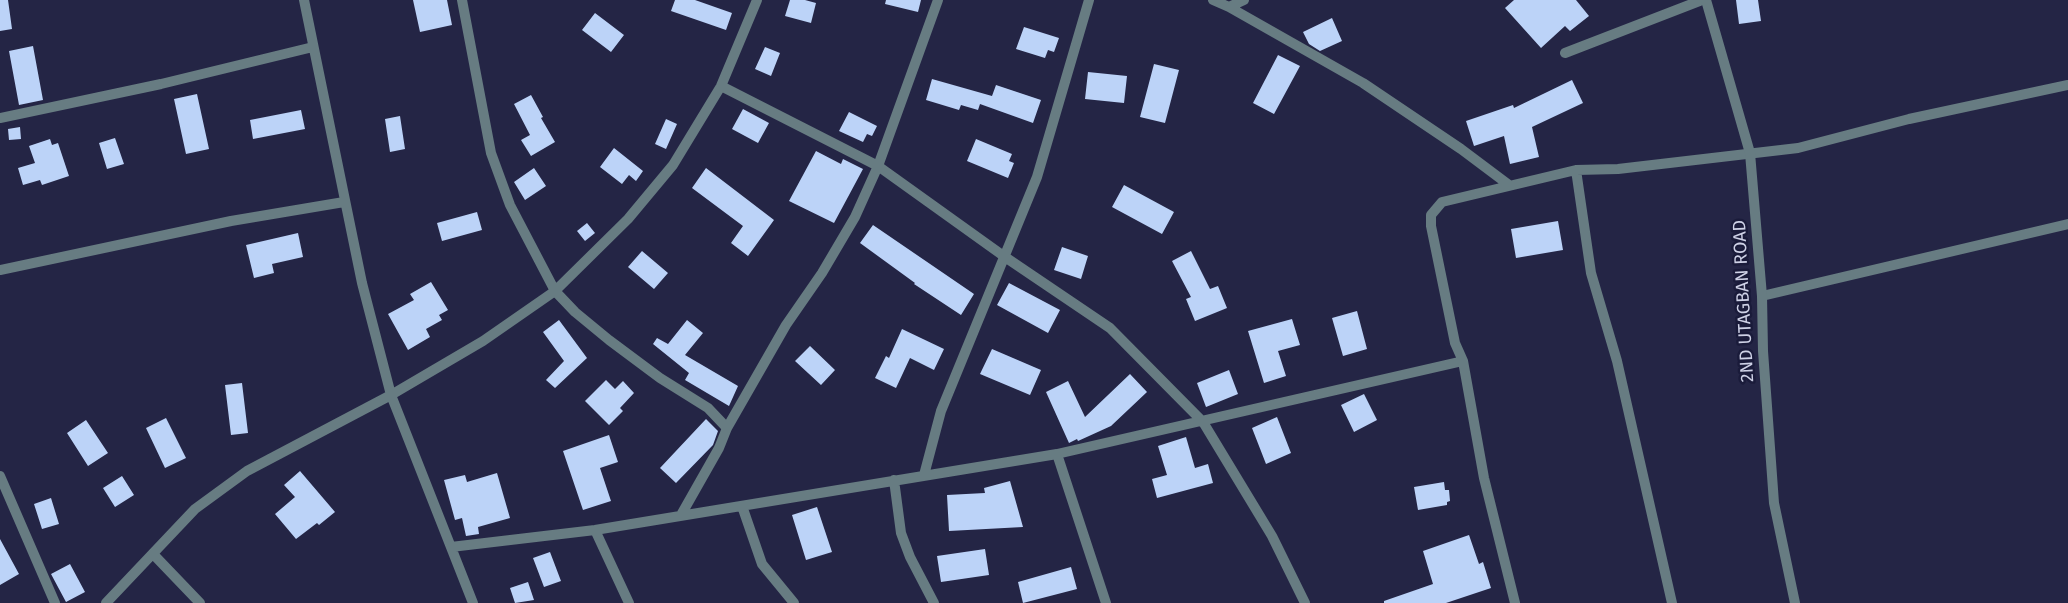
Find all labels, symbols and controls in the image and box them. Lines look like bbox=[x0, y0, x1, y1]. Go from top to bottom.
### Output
street label: 2ND UTAGBAN ROAD bbox=[1729, 219, 1759, 383]

